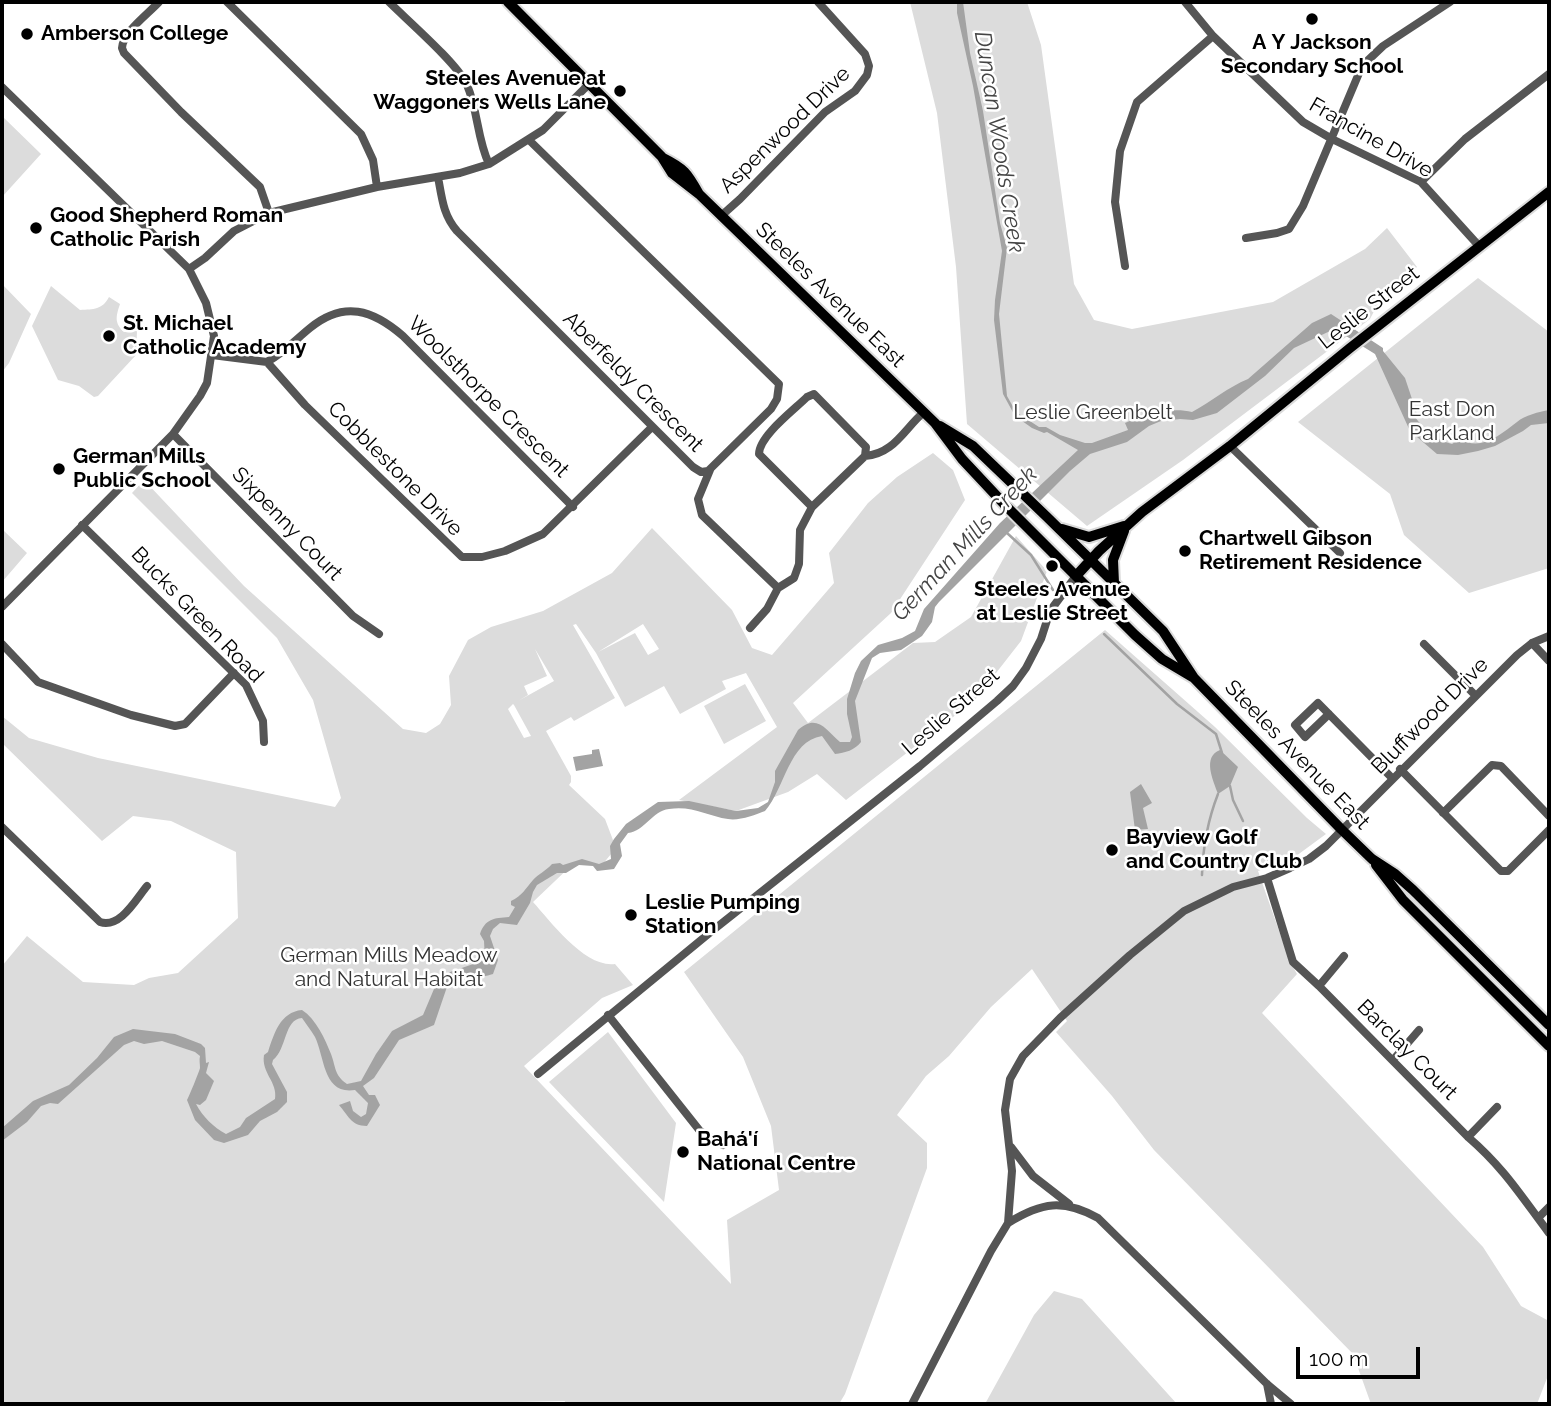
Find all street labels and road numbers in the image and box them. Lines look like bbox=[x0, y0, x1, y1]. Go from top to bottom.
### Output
street label: Aspenwood Drive bbox=[714, 61, 856, 199]
street label: Francine Drive bbox=[1305, 92, 1437, 184]
street label: Steeles Avenue East bbox=[750, 217, 910, 373]
street label: Leslie Street bbox=[1314, 261, 1424, 355]
street label: Aberfeldy Crescent bbox=[558, 307, 708, 457]
street label: Woolsthorpe Crescent bbox=[402, 311, 574, 483]
street label: Cobblestone Drive bbox=[322, 396, 468, 542]
street label: Sixpenny Court bbox=[227, 462, 347, 586]
street label: Bucks Green Road bbox=[126, 542, 268, 688]
street label: Bluffwood Drive bbox=[1366, 652, 1494, 780]
street label: Leslie Street bbox=[897, 663, 1005, 761]
street label: Steeles Avenue East bbox=[1219, 675, 1375, 835]
street label: Barclay Court bbox=[1352, 995, 1462, 1105]

